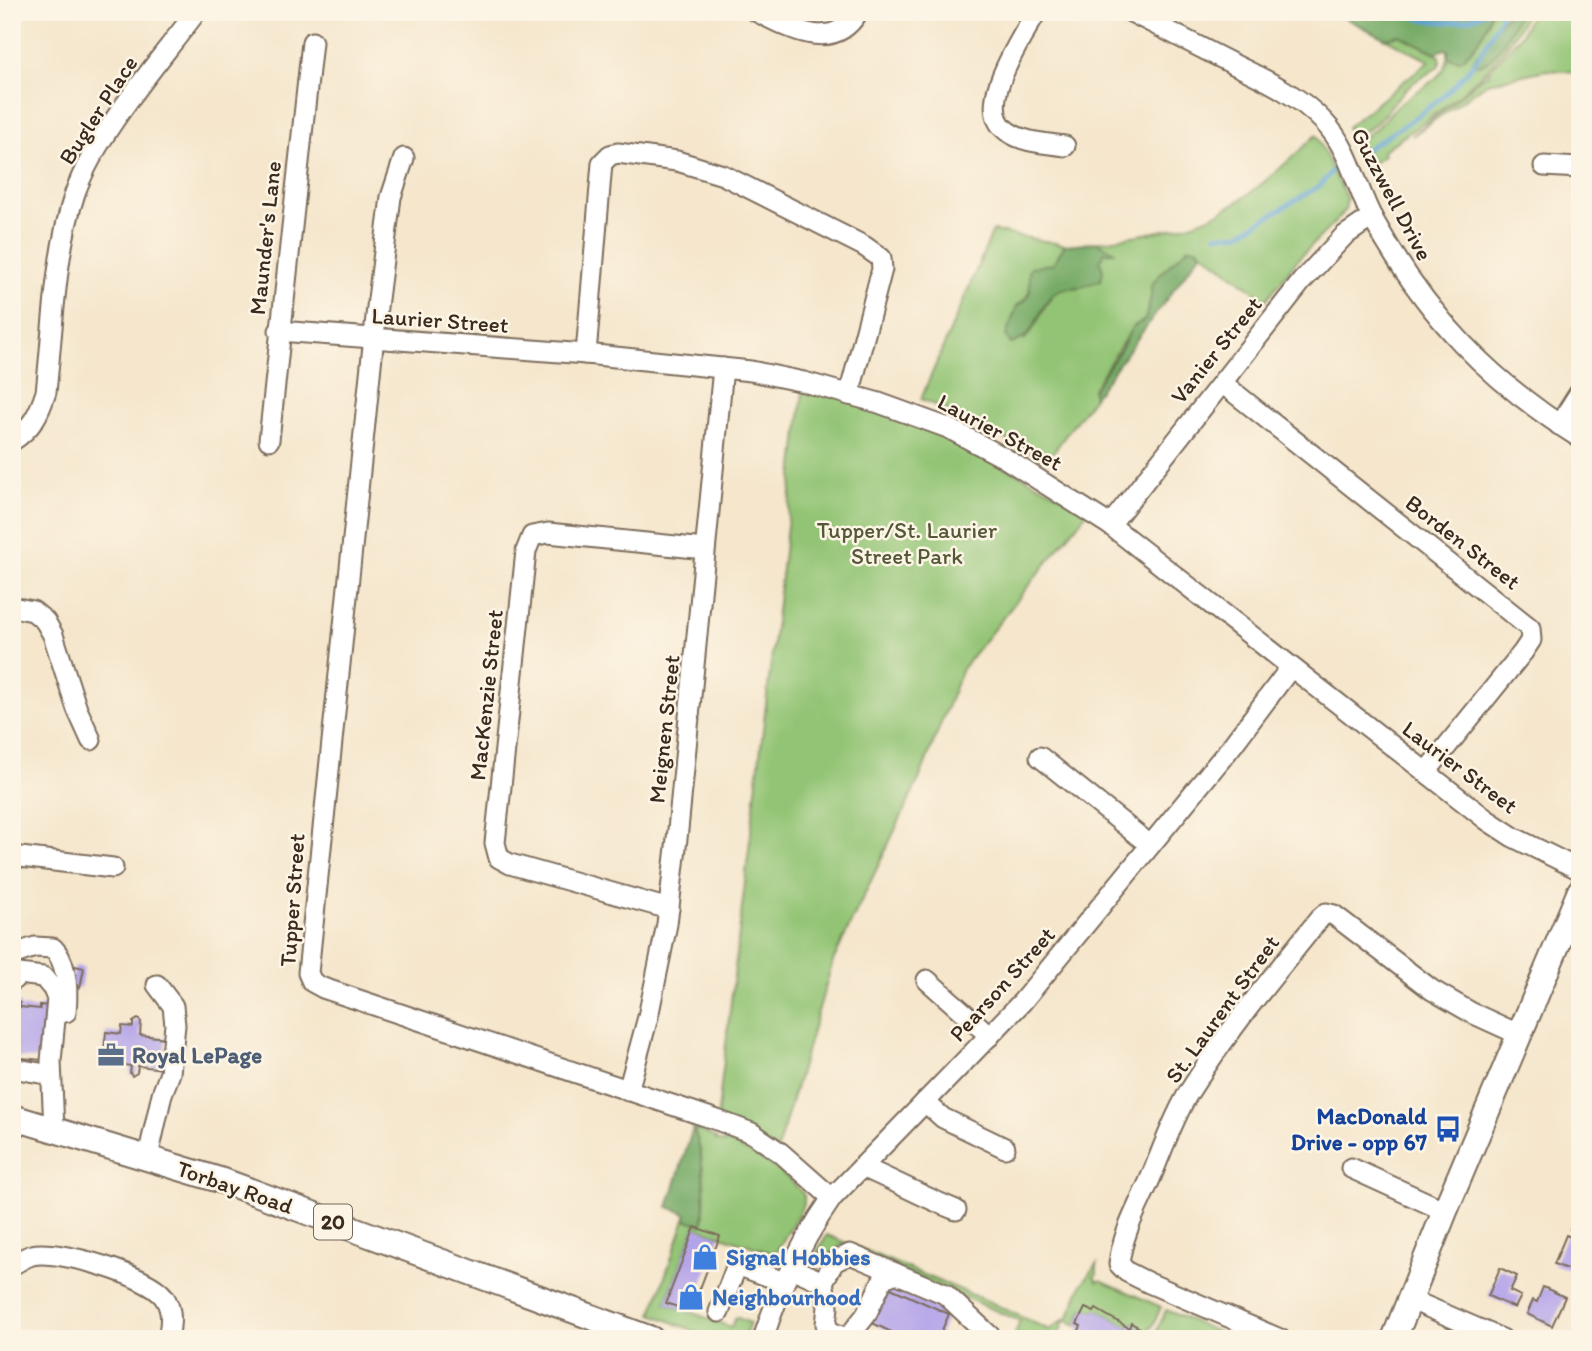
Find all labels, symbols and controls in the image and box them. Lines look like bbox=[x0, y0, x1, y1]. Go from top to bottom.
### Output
street label: Bugler Place bbox=[52, 50, 144, 170]
street label: Guzzwell Drive bbox=[1345, 123, 1439, 265]
street label: Maunder's Lane bbox=[243, 160, 287, 316]
street label: Vanier Street bbox=[1164, 291, 1268, 409]
street label: Laurier Street bbox=[371, 301, 510, 339]
street label: Laurier Street bbox=[933, 387, 1068, 477]
street label: Borden Street bbox=[1400, 488, 1526, 596]
park label: Tupper/St. Laurier Street Park bbox=[817, 516, 997, 570]
street label: MacKenzie Street bbox=[463, 608, 509, 782]
street label: Meignen Street bbox=[642, 653, 686, 805]
street label: Laurier Street bbox=[1397, 715, 1524, 820]
street label: Tupper Street bbox=[273, 832, 311, 968]
street label: Pearson Street bbox=[943, 921, 1061, 1047]
street label: St. Laurent Street bbox=[1159, 929, 1285, 1089]
office icon: Royal LePage bbox=[96, 1040, 126, 1070]
place label: Royal LePage bbox=[132, 1041, 262, 1069]
place label: MacDonald Drive - opp 67 bbox=[1291, 1102, 1428, 1156]
bus stop icon: MacDonald Drive - opp 67 bbox=[1433, 1114, 1463, 1144]
street label: Torbay Road bbox=[173, 1154, 297, 1220]
road number: 20 bbox=[314, 1204, 352, 1240]
shop icon: Signal Hobbies bbox=[690, 1242, 720, 1272]
place label: Signal Hobbies bbox=[726, 1243, 871, 1271]
shop icon: Neighbourhood bbox=[676, 1282, 706, 1312]
place label: Neighbourhood bbox=[712, 1283, 862, 1311]

